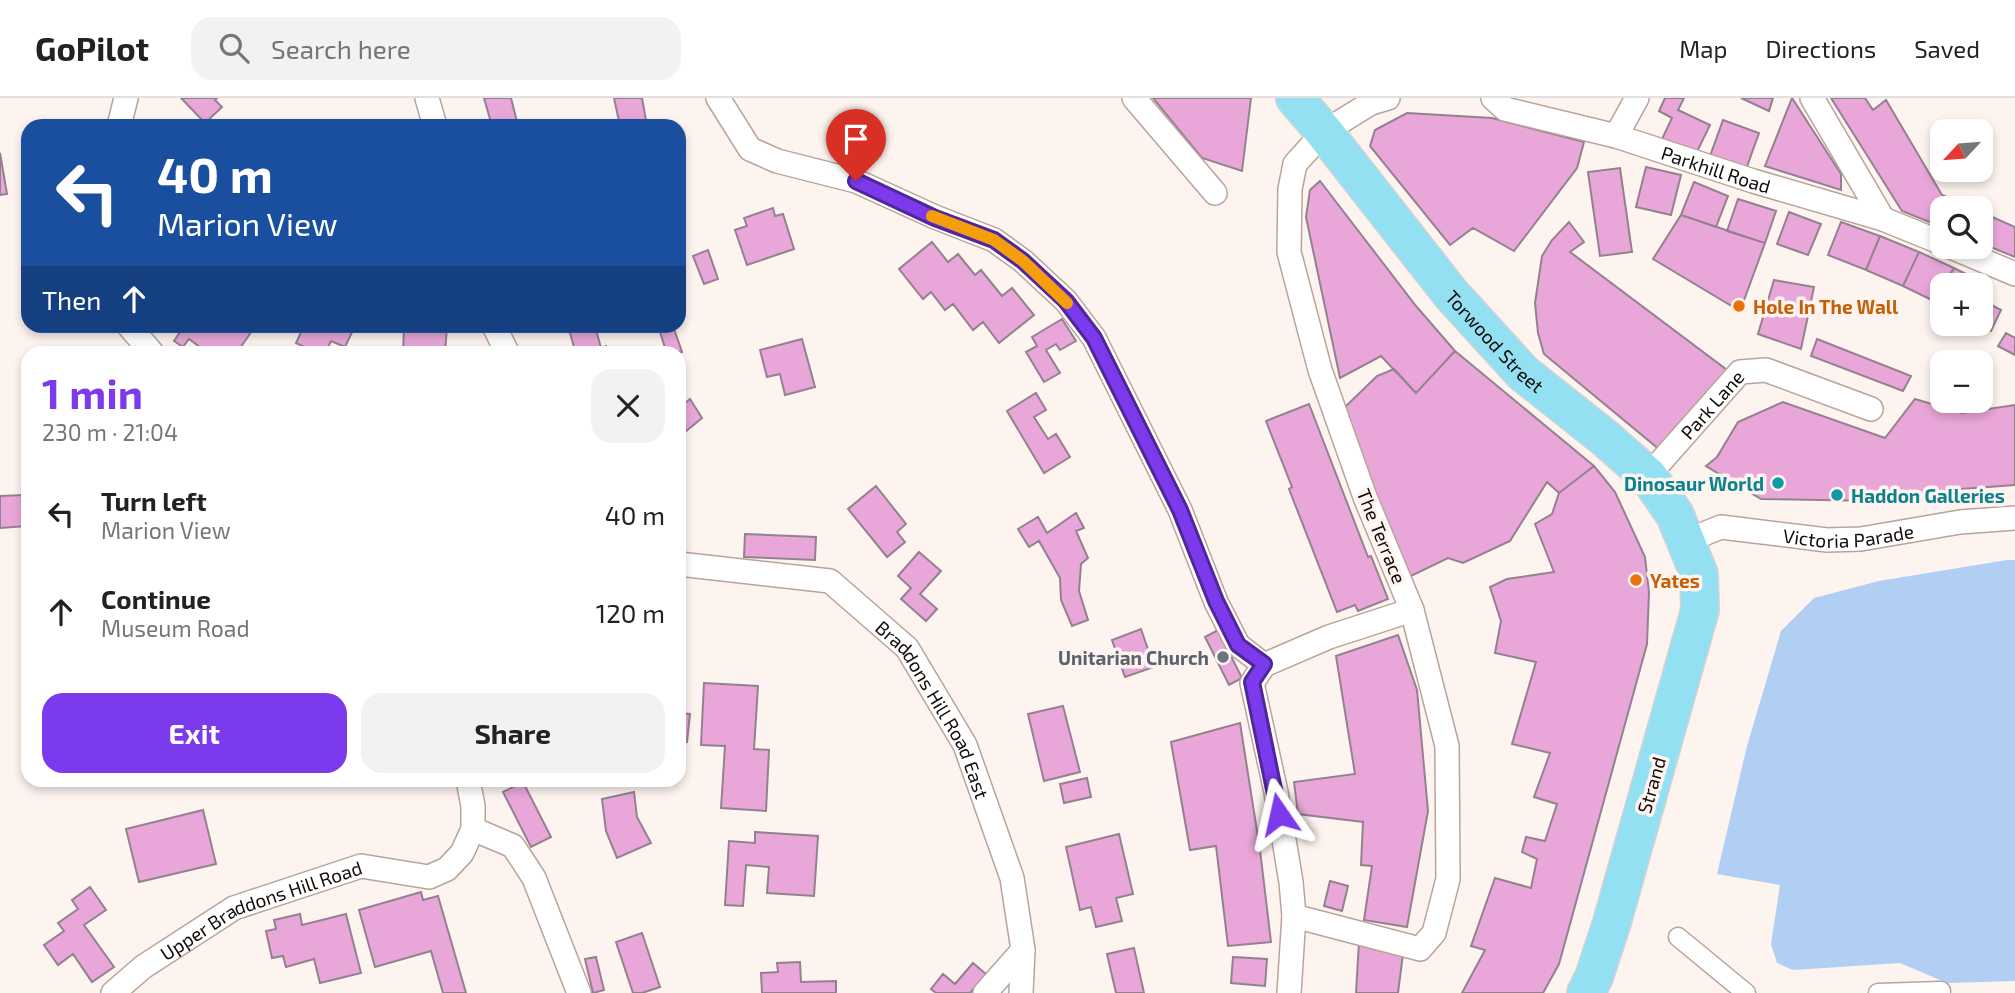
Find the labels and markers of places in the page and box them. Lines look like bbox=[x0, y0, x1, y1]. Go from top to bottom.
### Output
pin bbox=[826, 109, 886, 181]
place label: Hole In The Wall bbox=[1753, 295, 1899, 318]
marker: Hole In The Wall bbox=[1731, 298, 1747, 314]
place label: Dinosaur World bbox=[1624, 472, 1764, 495]
marker: Dinosaur World bbox=[1770, 475, 1786, 491]
place label: Haddon Galleries bbox=[1851, 484, 2005, 507]
marker: Haddon Galleries bbox=[1829, 487, 1845, 503]
place label: Yates bbox=[1650, 569, 1700, 592]
marker: Yates bbox=[1628, 572, 1644, 588]
place label: Unitarian Church bbox=[1058, 646, 1209, 669]
marker: Unitarian Church bbox=[1215, 649, 1231, 665]

